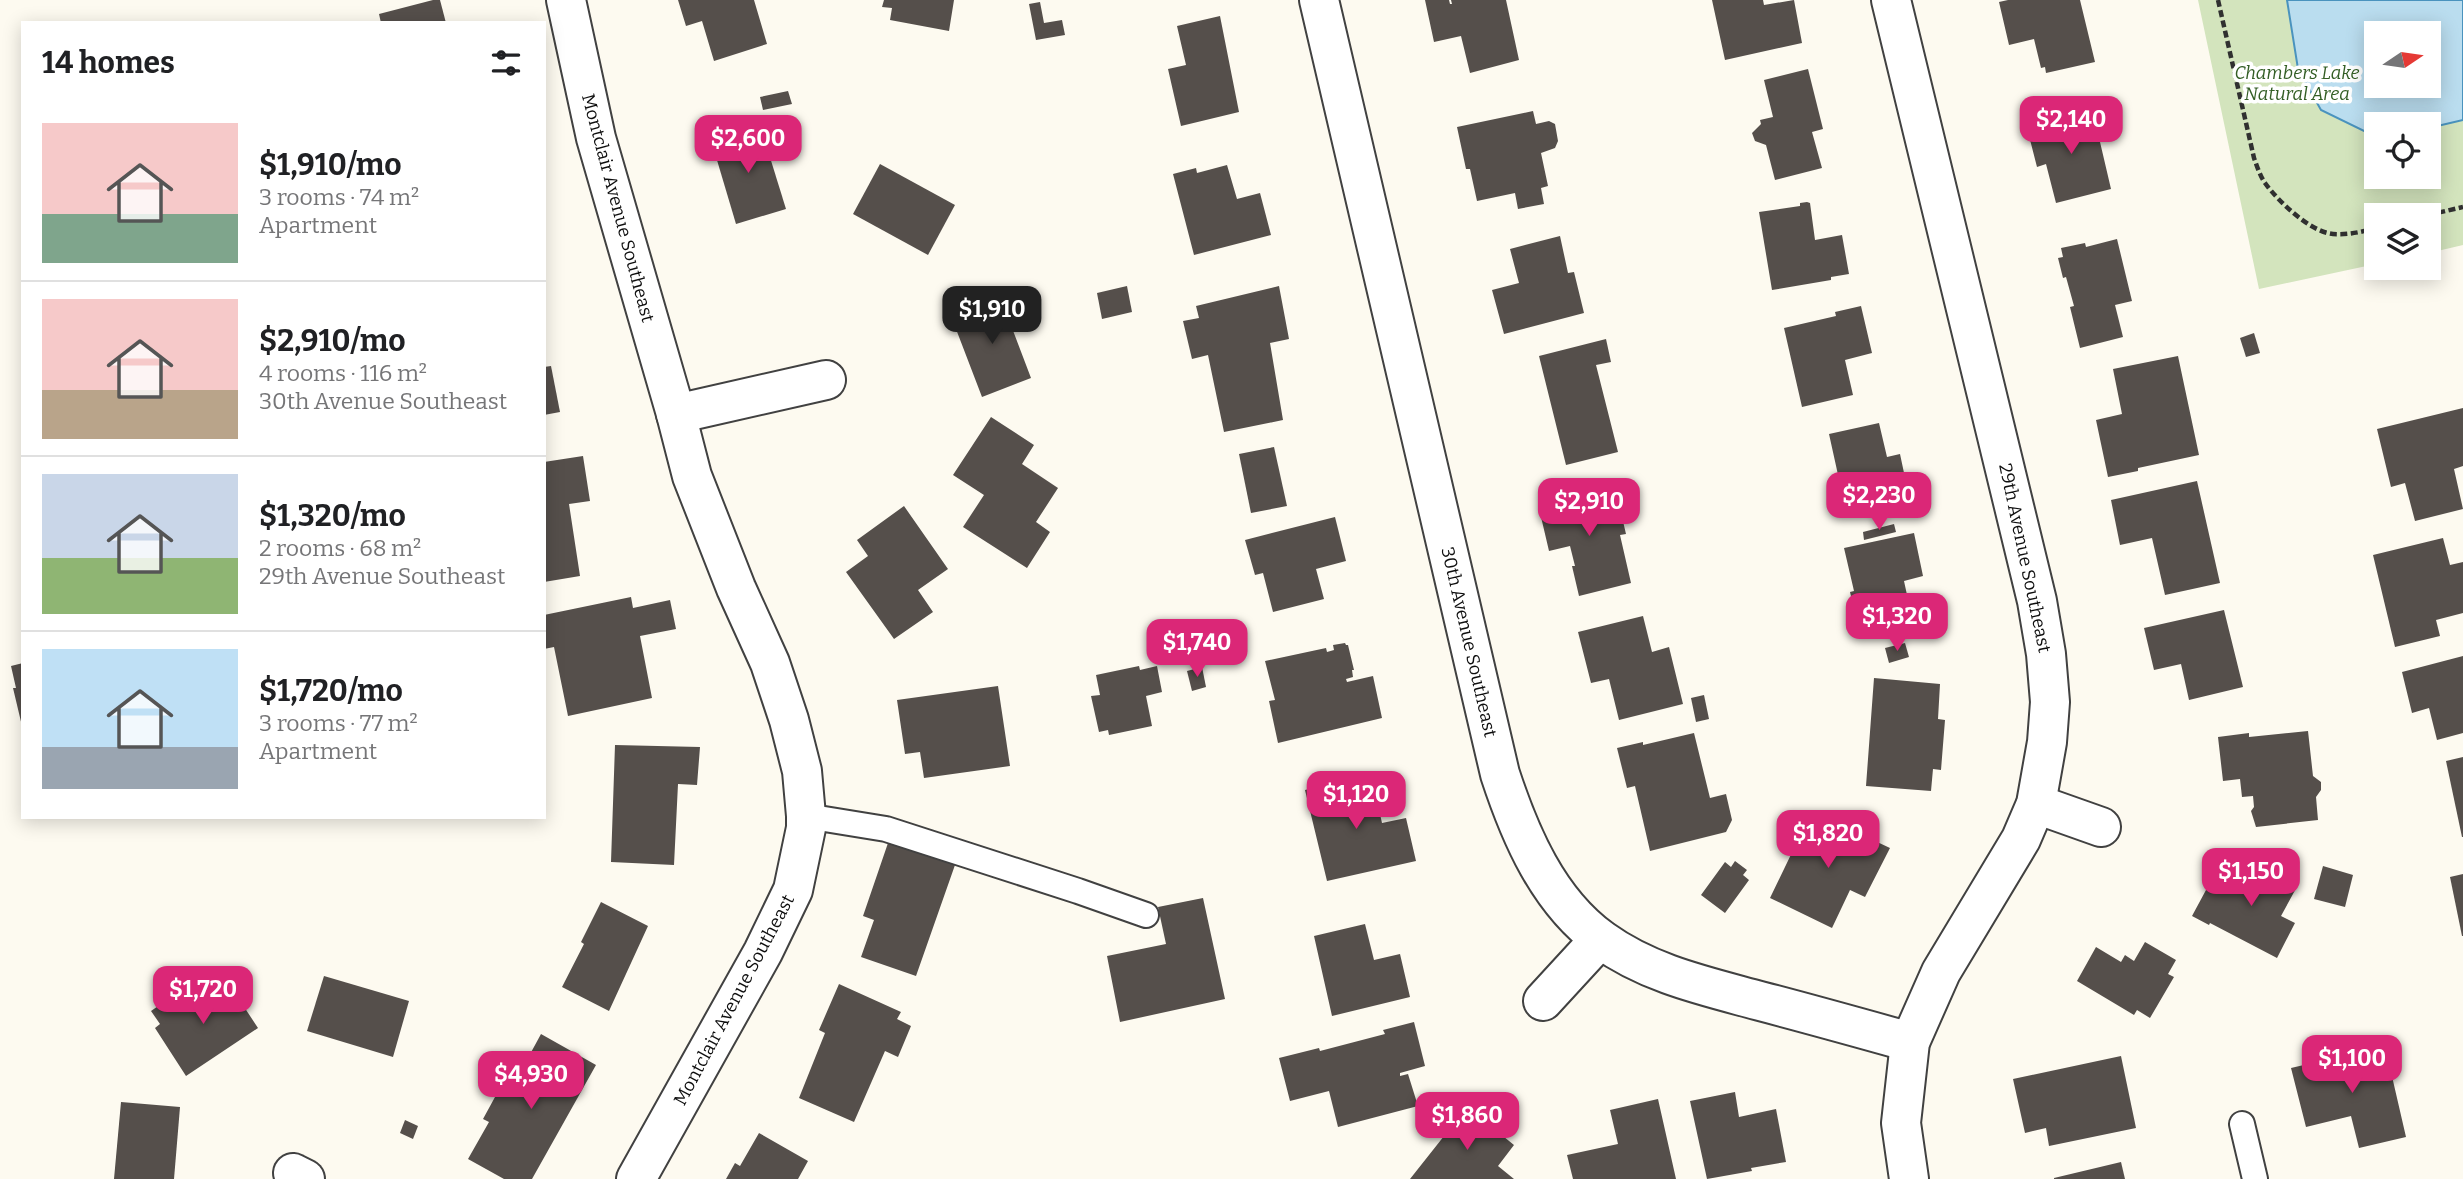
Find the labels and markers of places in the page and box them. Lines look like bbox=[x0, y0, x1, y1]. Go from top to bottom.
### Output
pin: $2,140 bbox=[2014, 96, 2128, 156]
pin: $2,600 bbox=[691, 116, 805, 175]
pin: $1,910 bbox=[935, 286, 1049, 346]
pin: $2,230 bbox=[1822, 472, 1936, 532]
pin: $2,910 bbox=[1532, 478, 1646, 538]
pin: $1,320 bbox=[1840, 594, 1954, 653]
pin: $1,740 bbox=[1140, 620, 1254, 679]
pin: $1,120 bbox=[1299, 772, 1413, 831]
pin: $1,820 bbox=[1771, 810, 1885, 870]
pin: $1,150 bbox=[2194, 848, 2308, 908]
pin: $1,720 bbox=[146, 967, 260, 1026]
pin: $1,100 bbox=[2295, 1036, 2409, 1095]
pin: $4,930 bbox=[474, 1052, 588, 1111]
pin: $1,860 bbox=[1410, 1092, 1524, 1152]

